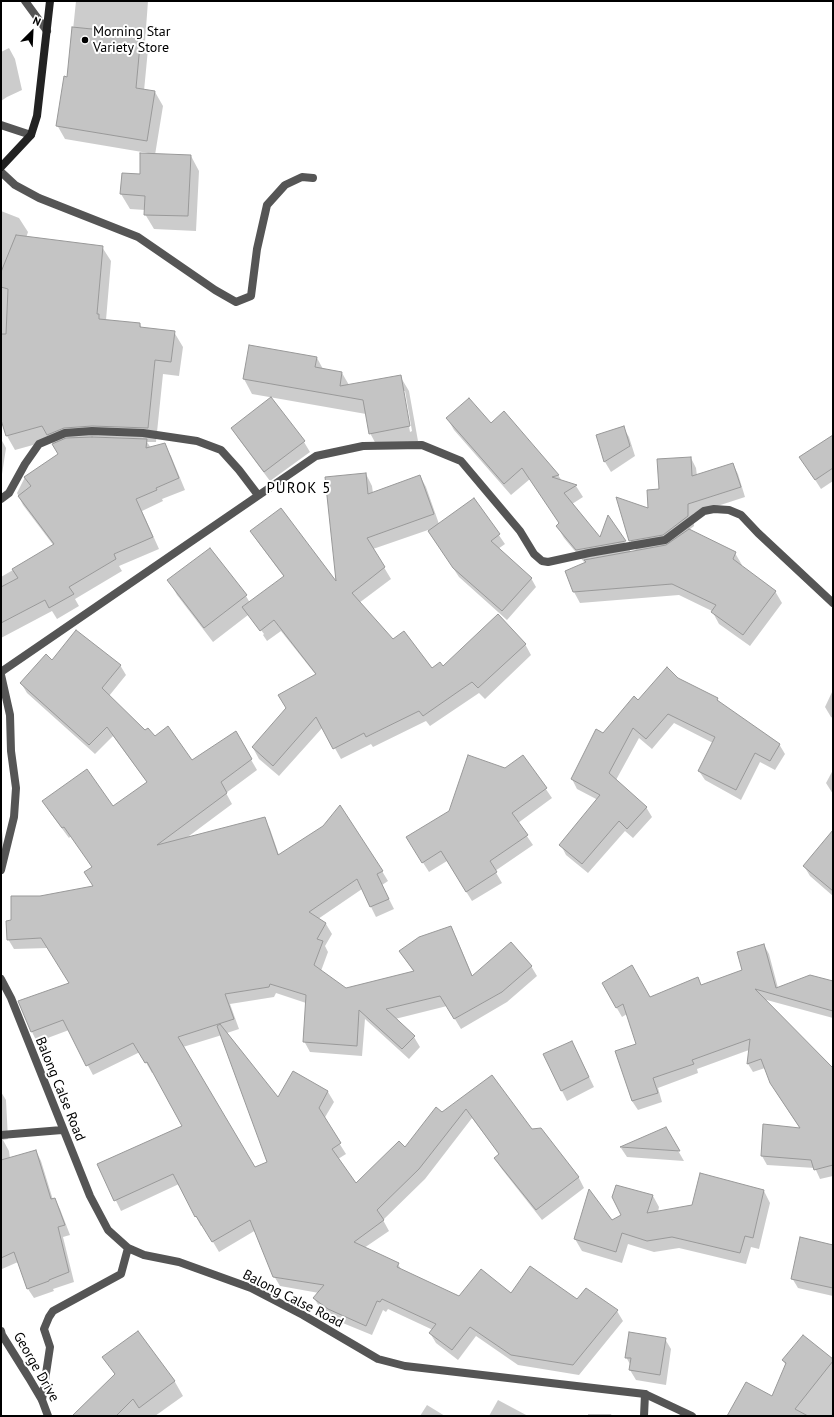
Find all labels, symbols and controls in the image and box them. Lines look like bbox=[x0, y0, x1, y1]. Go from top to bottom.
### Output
north arrow bbox=[12, 12, 52, 52]
text: N bbox=[31, 13, 43, 29]
place label: Morning Star Variety Store bbox=[93, 24, 171, 56]
marker: Morning Star Variety Store bbox=[80, 35, 90, 45]
district label: PUROK 5 bbox=[266, 480, 332, 498]
street label: Balong Calse Road bbox=[31, 1034, 89, 1144]
street label: Balong Calse Road bbox=[240, 1266, 346, 1332]
street label: George Drive bbox=[9, 1329, 63, 1405]

